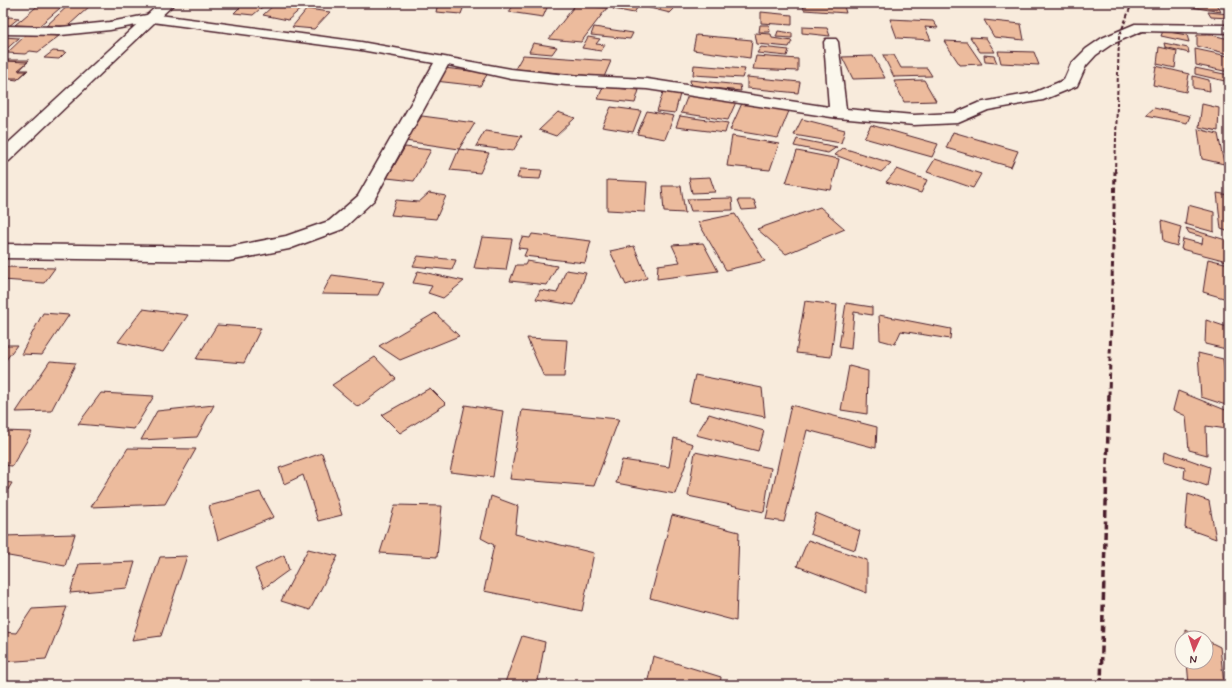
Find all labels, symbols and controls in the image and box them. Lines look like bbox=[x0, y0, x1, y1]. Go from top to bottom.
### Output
north arrow bbox=[1174, 630, 1214, 670]
text: N bbox=[1190, 652, 1198, 666]

